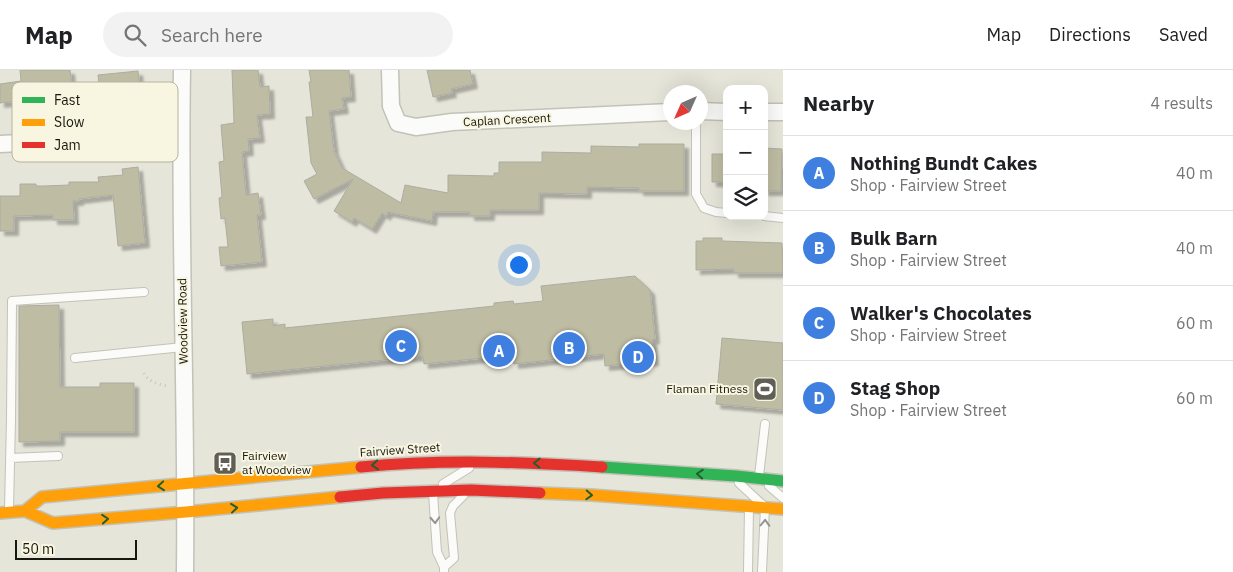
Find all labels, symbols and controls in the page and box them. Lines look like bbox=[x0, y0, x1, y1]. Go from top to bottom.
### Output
search box bbox=[103, 12, 453, 57]
text: Map bbox=[25, 19, 73, 51]
icon: search bbox=[121, 21, 149, 49]
text: Search here bbox=[161, 23, 263, 47]
text: Map bbox=[986, 23, 1021, 46]
text: Directions bbox=[1049, 23, 1131, 46]
text: Saved bbox=[1159, 23, 1208, 46]
legend bbox=[12, 82, 178, 162]
north arrow bbox=[663, 85, 708, 130]
map controls bbox=[723, 85, 768, 220]
button: + bbox=[723, 85, 768, 130]
text: Nearby bbox=[803, 89, 874, 117]
text: Fast bbox=[54, 91, 80, 109]
text: 4 results bbox=[1150, 93, 1213, 113]
street label: Caplan Crescent bbox=[463, 110, 551, 129]
text: Slow bbox=[54, 113, 85, 131]
button: − bbox=[723, 130, 768, 175]
text: Jam bbox=[54, 136, 81, 154]
text: Nothing Bundt Cakes bbox=[850, 151, 1037, 175]
text: A bbox=[814, 163, 824, 183]
text: 40 m bbox=[1176, 163, 1213, 183]
button: layers bbox=[723, 175, 768, 220]
text: Shop · Fairview Street bbox=[850, 175, 1007, 195]
text: Bulk Barn bbox=[850, 226, 938, 250]
text: B bbox=[814, 238, 824, 258]
text: 40 m bbox=[1176, 238, 1213, 258]
text: Shop · Fairview Street bbox=[850, 250, 1007, 270]
your location bbox=[506, 252, 532, 278]
street label: Woodview Road bbox=[174, 278, 191, 364]
text: Walker's Chocolates bbox=[850, 301, 1032, 325]
text: C bbox=[814, 313, 824, 333]
text: 60 m bbox=[1176, 313, 1213, 333]
text: Shop · Fairview Street bbox=[850, 325, 1007, 345]
pin: C bbox=[385, 327, 417, 365]
pin: B bbox=[553, 329, 585, 367]
pin: A bbox=[483, 332, 515, 370]
pin: D bbox=[622, 338, 654, 376]
sports icon: Flaman Fitness bbox=[752, 376, 778, 402]
text: Stag Shop bbox=[850, 376, 940, 400]
place label: Flaman Fitness bbox=[666, 381, 748, 396]
text: D bbox=[813, 388, 825, 408]
text: 60 m bbox=[1176, 388, 1213, 408]
text: Shop · Fairview Street bbox=[850, 400, 1007, 420]
street label: Fairview Street bbox=[359, 439, 441, 460]
place label: Fairview at Woodview bbox=[242, 448, 311, 477]
bus stop icon: Fairview at Woodview bbox=[212, 450, 238, 476]
one-way arrow bbox=[533, 458, 541, 468]
one-way arrow bbox=[371, 459, 379, 470]
one-way arrow bbox=[695, 468, 703, 479]
one-way arrow bbox=[157, 480, 165, 491]
one-way arrow bbox=[585, 489, 593, 500]
one-way arrow bbox=[231, 502, 239, 513]
one-way arrow bbox=[101, 514, 109, 525]
one-way arrow bbox=[429, 517, 440, 525]
one-way arrow bbox=[759, 519, 770, 527]
scale bar bbox=[15, 537, 138, 560]
text: 50 m bbox=[22, 540, 54, 558]

